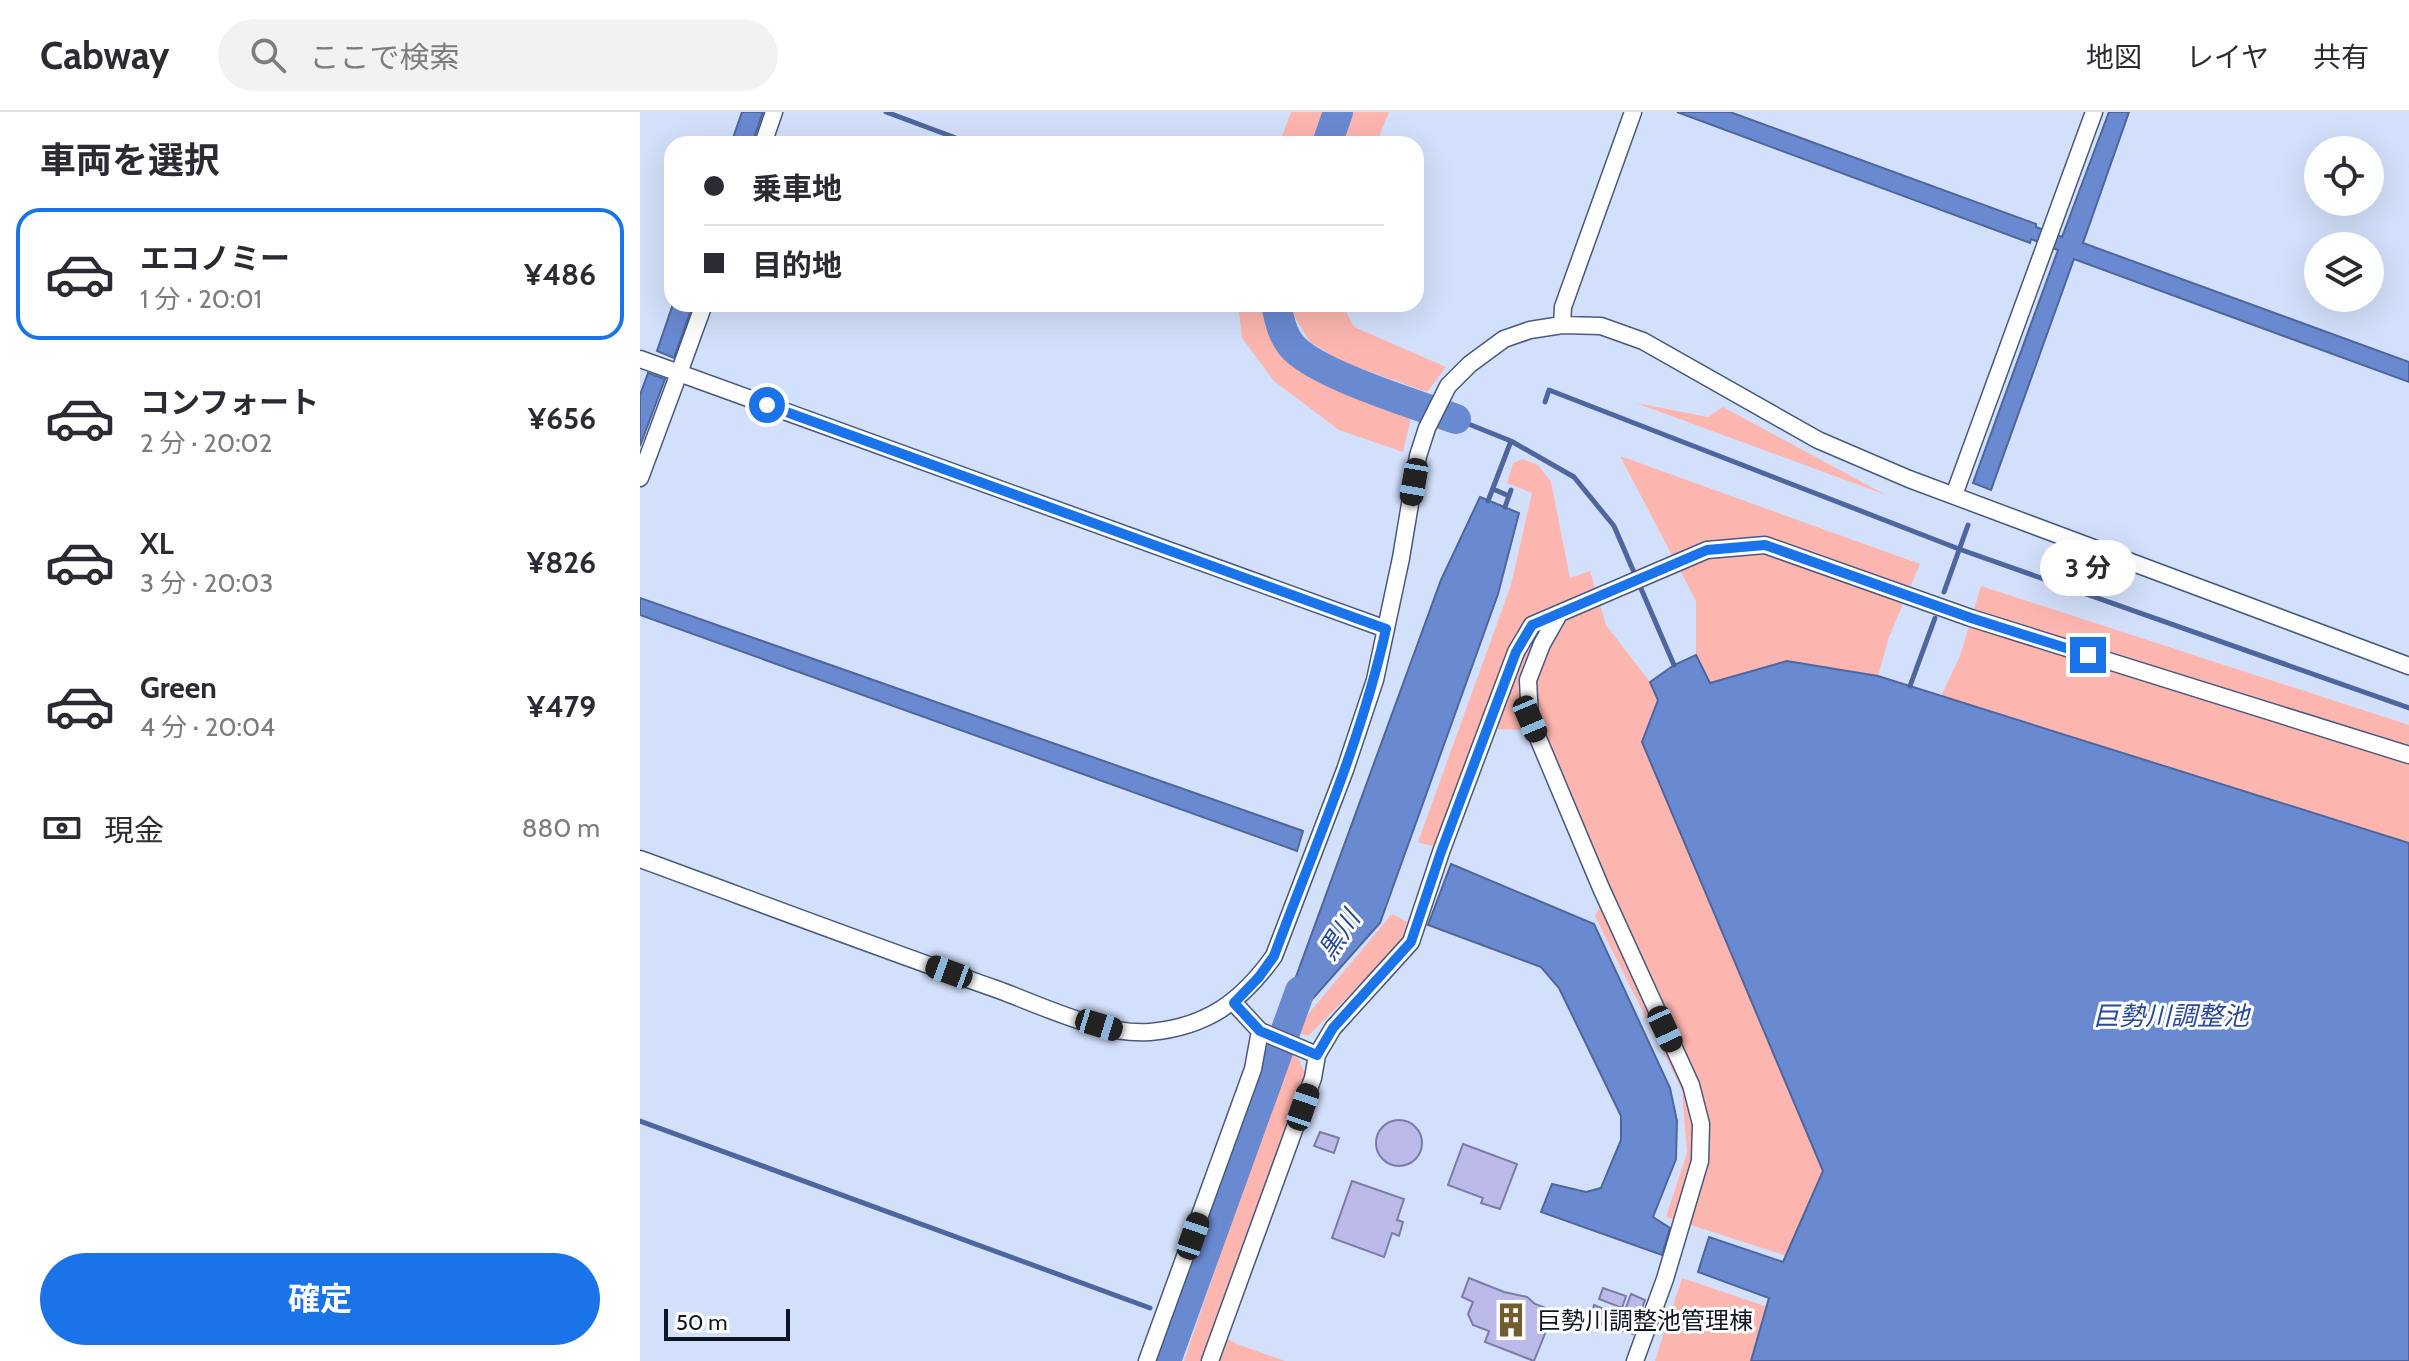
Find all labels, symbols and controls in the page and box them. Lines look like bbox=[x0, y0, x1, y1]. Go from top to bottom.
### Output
search box bbox=[218, 19, 778, 91]
text: Cabway bbox=[40, 32, 170, 79]
icon: search bbox=[246, 33, 290, 77]
text: ここで検索 bbox=[310, 39, 460, 76]
text: 地図 bbox=[2086, 40, 2142, 74]
text: レイヤ bbox=[2186, 40, 2269, 74]
text: 共有 bbox=[2313, 40, 2369, 74]
map controls bbox=[2304, 136, 2384, 312]
button: locate bbox=[2304, 136, 2384, 216]
text: 車両を選択 bbox=[40, 138, 220, 182]
text: 乗車地 bbox=[752, 170, 842, 207]
button: layers bbox=[2304, 232, 2384, 312]
icon: car bbox=[44, 238, 116, 310]
text: エコノミー bbox=[140, 240, 290, 277]
text: 目的地 bbox=[752, 247, 842, 284]
text: ¥486 bbox=[524, 256, 596, 293]
text: 1 分 · 20:01 bbox=[140, 283, 262, 315]
icon: car bbox=[44, 382, 116, 454]
text: コンフォート bbox=[140, 384, 319, 421]
route start bbox=[749, 387, 785, 423]
text: ¥656 bbox=[528, 400, 596, 437]
text: 2 分 · 20:02 bbox=[140, 427, 272, 459]
car bbox=[1398, 456, 1430, 508]
text: XL bbox=[140, 525, 174, 562]
icon: car bbox=[44, 526, 116, 598]
callout: 3 分 bbox=[2040, 539, 2136, 595]
text: ¥826 bbox=[527, 544, 596, 581]
text: 3 分 bbox=[2065, 552, 2111, 584]
text: 3 分 · 20:03 bbox=[140, 567, 273, 599]
route end bbox=[2070, 637, 2106, 673]
text: Green bbox=[140, 669, 217, 706]
icon: car bbox=[44, 670, 116, 742]
text: ¥479 bbox=[527, 688, 596, 725]
car bbox=[1510, 692, 1550, 746]
text: 4 分 · 20:04 bbox=[140, 711, 275, 743]
icon: cash bbox=[40, 806, 84, 850]
text: 現金 bbox=[104, 812, 164, 849]
text: 880 m bbox=[522, 812, 600, 844]
water label: 黒川 bbox=[1311, 902, 1368, 966]
car bbox=[922, 953, 976, 991]
water label: 巨勢川調整池 bbox=[2093, 1000, 2252, 1032]
car bbox=[1644, 1002, 1686, 1056]
car bbox=[1073, 1007, 1125, 1043]
car bbox=[1284, 1080, 1322, 1134]
car bbox=[1174, 1209, 1212, 1263]
button: 確定 bbox=[40, 1253, 600, 1345]
building icon: 巨勢川調整池管理棟 bbox=[1492, 1301, 1530, 1339]
scale bar bbox=[664, 1305, 790, 1341]
place label: 巨勢川調整池管理棟 bbox=[1537, 1306, 1753, 1335]
text: 50 m bbox=[676, 1309, 728, 1336]

